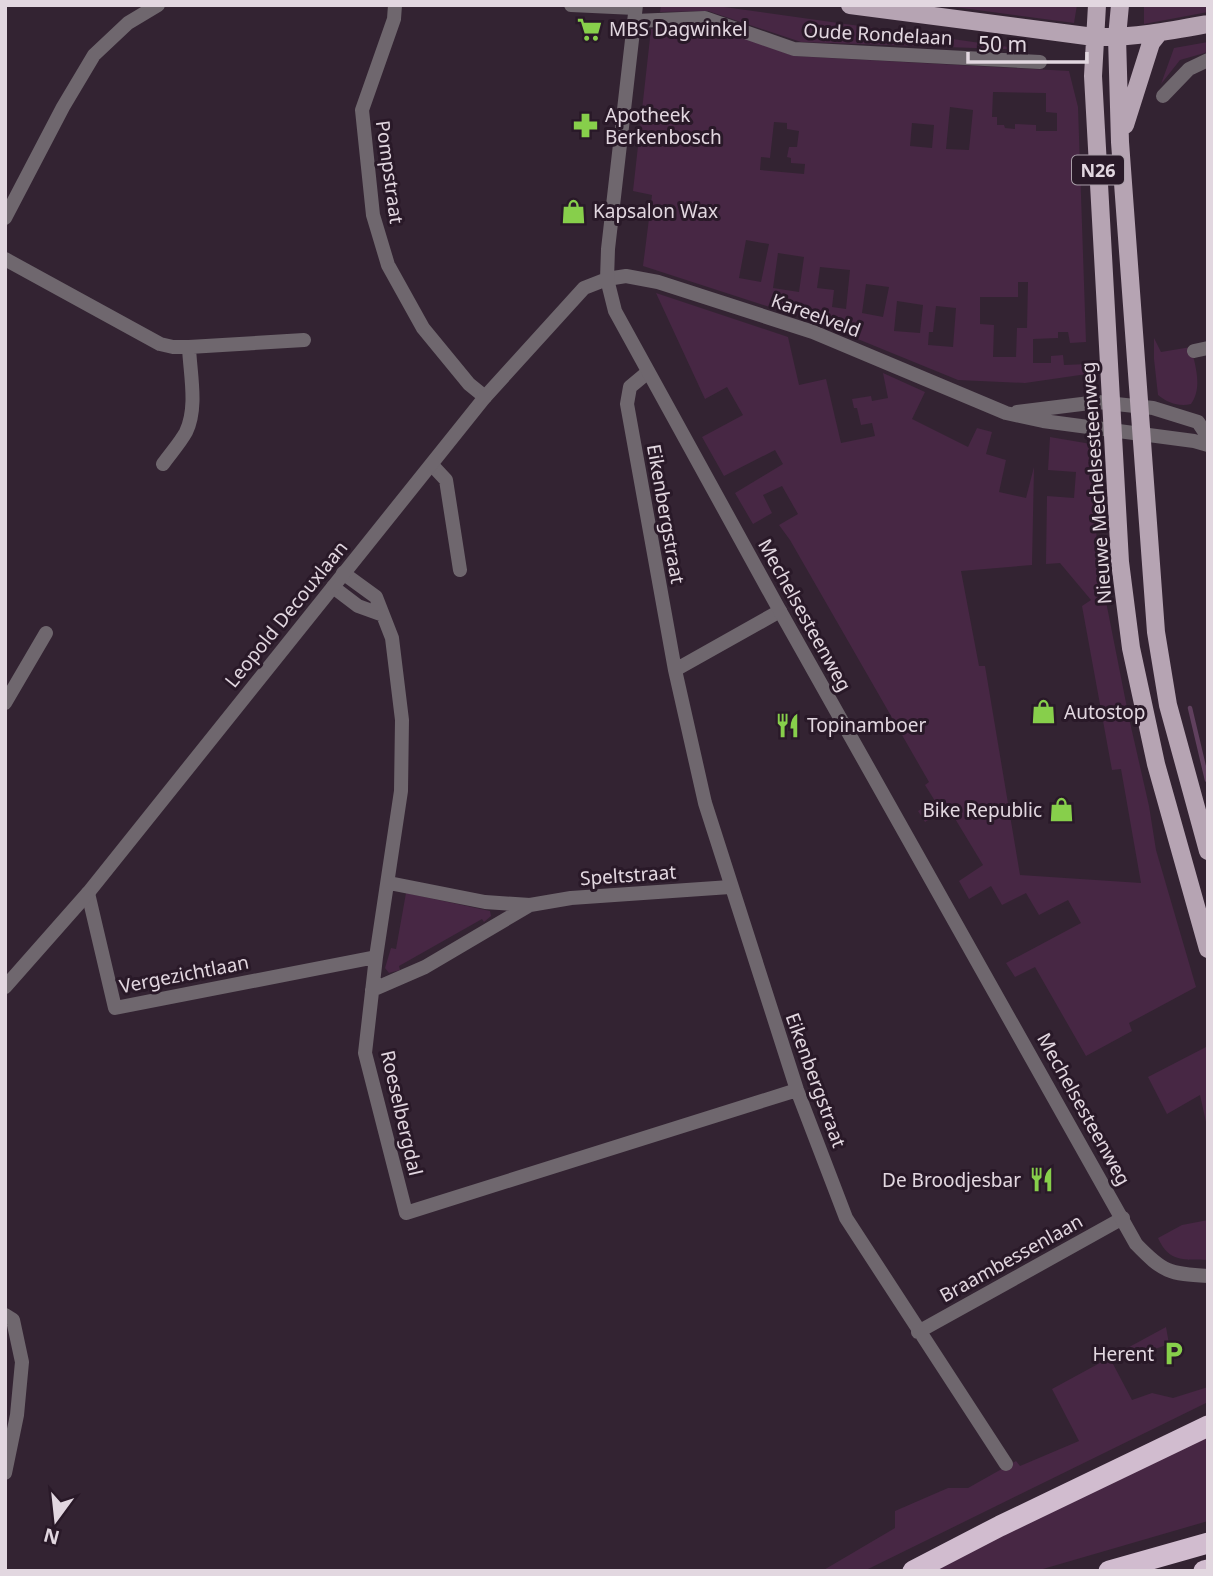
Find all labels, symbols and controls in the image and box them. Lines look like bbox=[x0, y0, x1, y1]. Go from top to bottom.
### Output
supermarket icon: MBS Dagwinkel bbox=[575, 15, 603, 43]
place label: MBS Dagwinkel bbox=[609, 16, 748, 42]
street label: Oude Rondelaan bbox=[803, 17, 953, 51]
scale bar bbox=[968, 21, 1087, 65]
text: 50 m bbox=[978, 30, 1027, 58]
place label: Apotheek Berkenbosch bbox=[605, 102, 722, 150]
pharmacy icon: Apotheek Berkenbosch bbox=[571, 112, 599, 140]
street label: Pompstraat bbox=[370, 119, 410, 225]
road number: N26 bbox=[1072, 155, 1124, 184]
shop icon: Kapsalon Wax bbox=[559, 197, 587, 225]
place label: Kapsalon Wax bbox=[593, 198, 718, 224]
street label: Kareelveld bbox=[768, 287, 864, 343]
street label: Nieuwe Mechelsesteenweg bbox=[1075, 361, 1117, 605]
street label: Eikenbergstraat bbox=[641, 442, 691, 586]
street label: Mechelsesteenweg bbox=[752, 534, 858, 696]
street label: Leopold Decouxlaan bbox=[219, 535, 353, 693]
shop icon: Autostop bbox=[1030, 698, 1058, 726]
place label: Autostop bbox=[1064, 699, 1145, 725]
restaurant icon: Topinamboer bbox=[773, 711, 801, 739]
place label: Topinamboer bbox=[807, 712, 926, 738]
shop icon: Bike Republic bbox=[1048, 796, 1076, 824]
place label: Bike Republic bbox=[922, 797, 1042, 823]
street label: Speltstraat bbox=[579, 859, 677, 891]
street label: Vergezichtlaan bbox=[117, 949, 251, 999]
street label: Eikenbergstraat bbox=[780, 1009, 852, 1151]
street label: Mechelsesteenweg bbox=[1031, 1028, 1137, 1190]
street label: Roeselbergdal bbox=[375, 1048, 429, 1178]
restaurant icon: De Broodjesbar bbox=[1027, 1166, 1055, 1194]
place label: De Broodjesbar bbox=[882, 1167, 1021, 1193]
street label: Braambessenlaan bbox=[935, 1208, 1087, 1308]
parking icon: Herent bbox=[1160, 1340, 1188, 1368]
place label: Herent bbox=[1092, 1341, 1154, 1367]
north arrow bbox=[21, 1485, 91, 1555]
text: N bbox=[41, 1522, 62, 1551]

